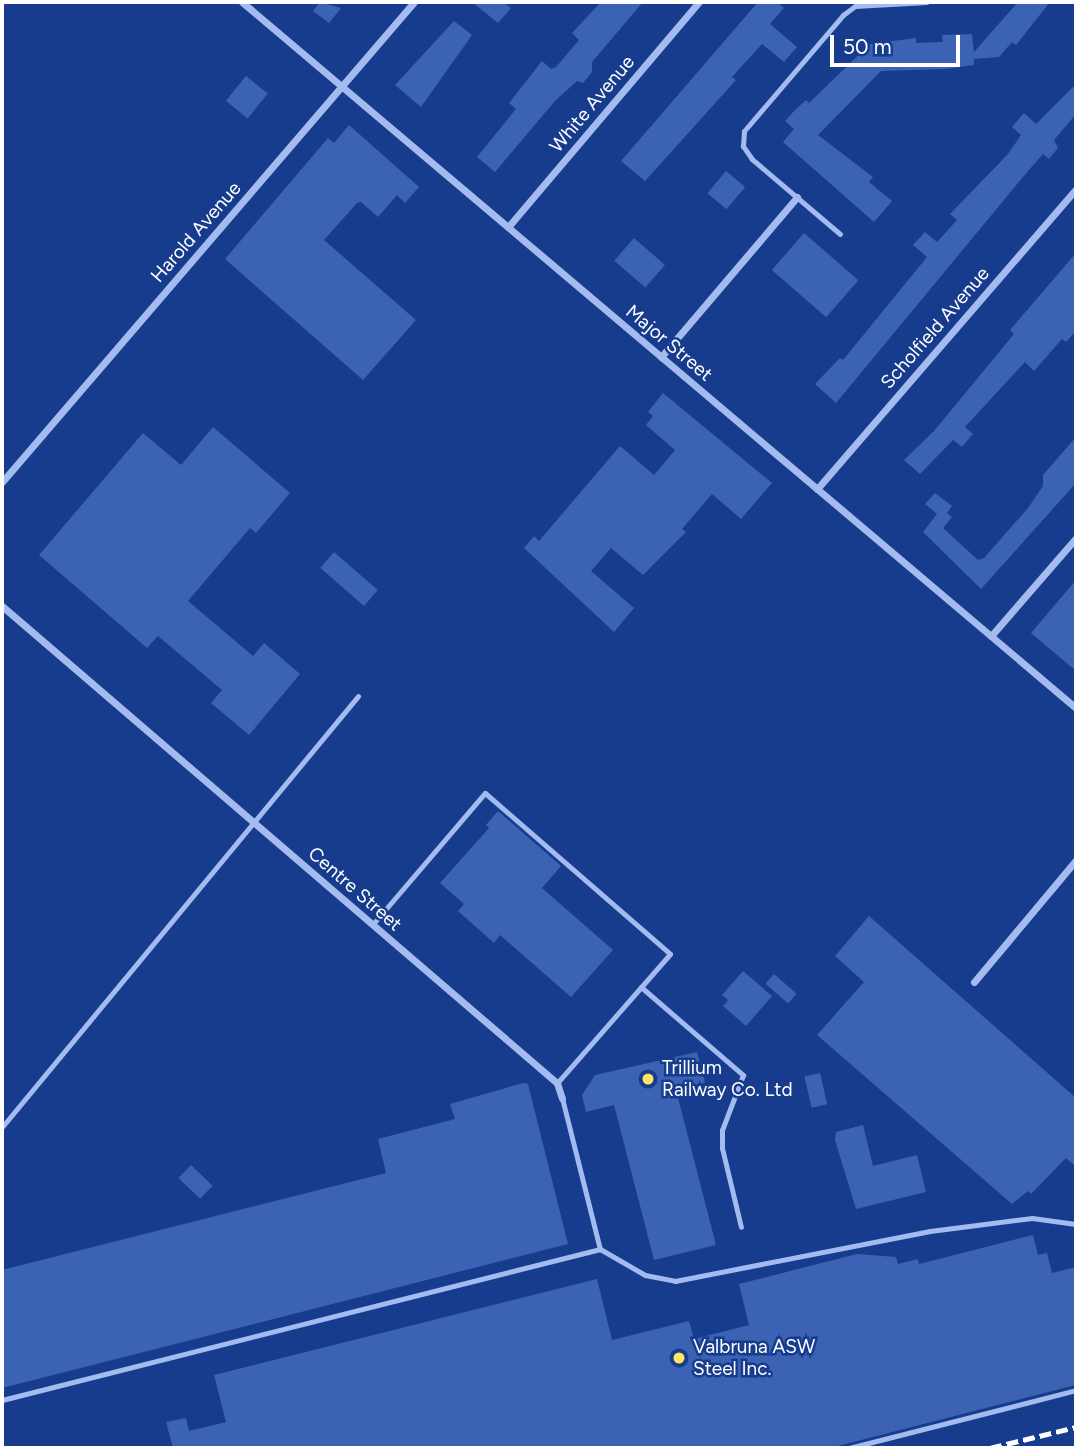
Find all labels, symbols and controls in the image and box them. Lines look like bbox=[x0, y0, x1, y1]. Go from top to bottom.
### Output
scale bar bbox=[833, 21, 962, 65]
text: 50 m bbox=[843, 34, 892, 59]
street label: White Avenue bbox=[545, 51, 639, 157]
street label: Harold Avenue bbox=[146, 177, 246, 287]
street label: Scholfield Avenue bbox=[876, 262, 994, 394]
street label: Major Street bbox=[621, 300, 717, 386]
street label: Centre Street bbox=[304, 842, 406, 936]
place label: Trillium Railway Co. Ltd bbox=[662, 1057, 793, 1101]
marker: Trillium Railway Co. Ltd bbox=[640, 1071, 656, 1087]
place label: Valbruna ASW Steel Inc. bbox=[693, 1336, 815, 1380]
marker: Valbruna ASW Steel Inc. bbox=[671, 1350, 687, 1366]

